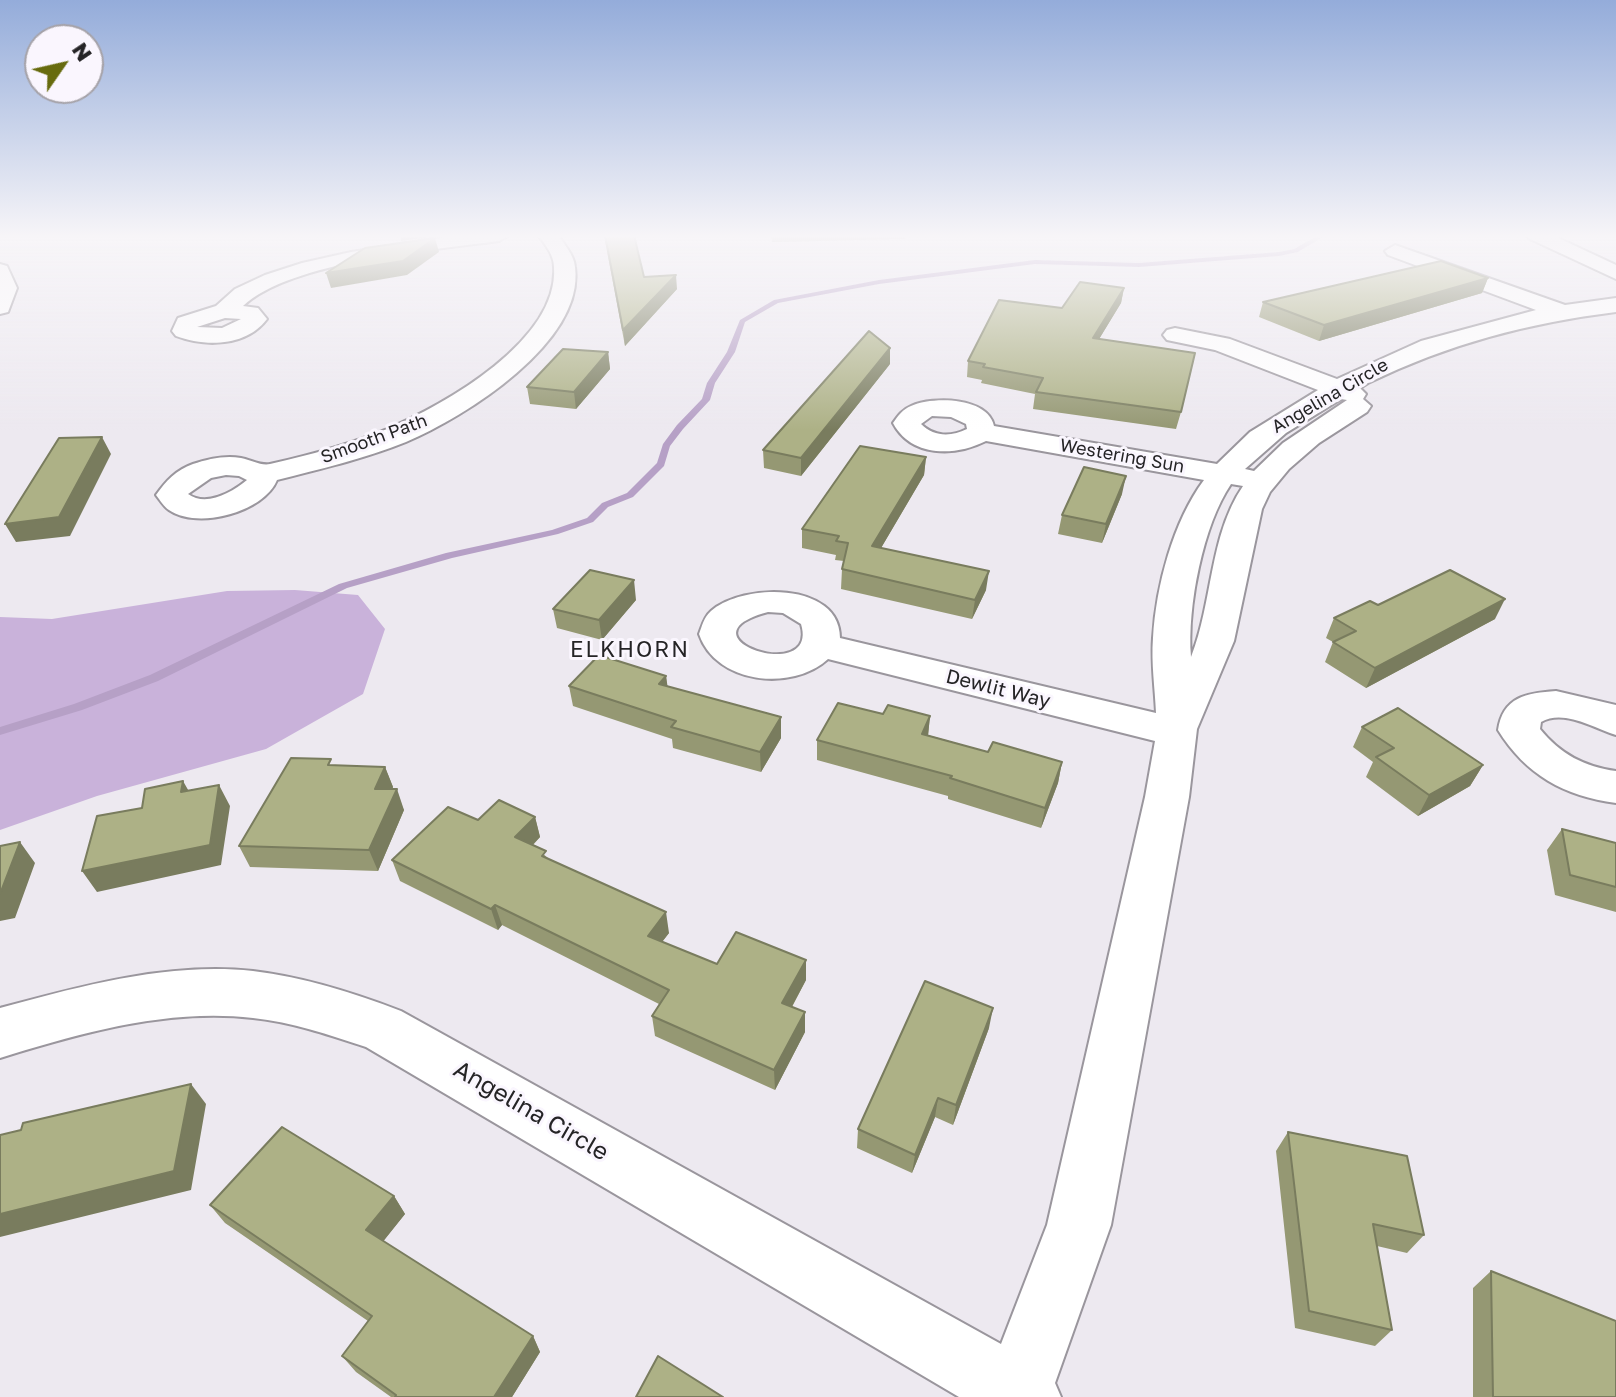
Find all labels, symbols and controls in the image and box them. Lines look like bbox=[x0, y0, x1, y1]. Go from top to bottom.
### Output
north arrow bbox=[24, 24, 104, 104]
text: N bbox=[67, 37, 99, 66]
street label: Angelina Circle bbox=[1268, 354, 1392, 438]
street label: Smooth Path bbox=[318, 410, 430, 468]
street label: Westering Sun bbox=[1058, 434, 1186, 478]
district label: ELKHORN bbox=[570, 637, 690, 663]
street label: Dewlit Way bbox=[943, 664, 1053, 714]
street label: Angelina Circle bbox=[448, 1055, 614, 1167]

